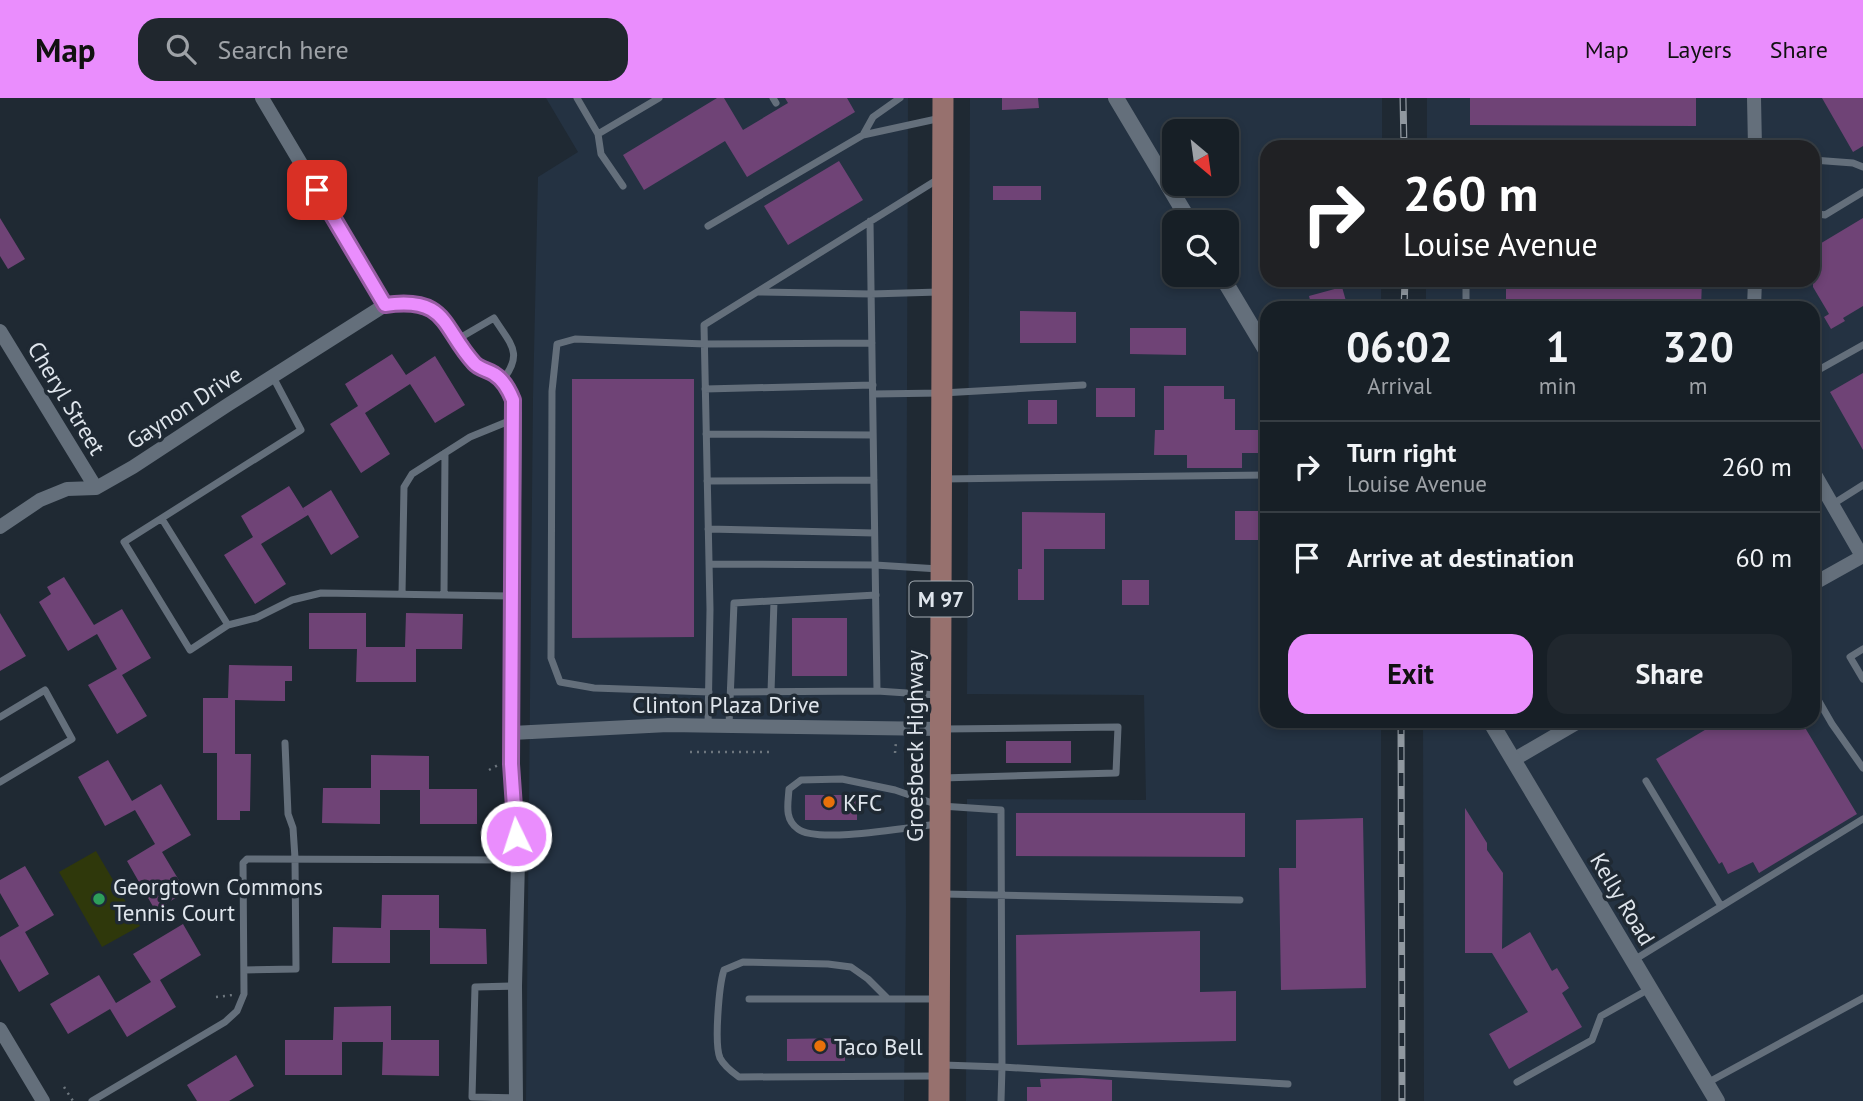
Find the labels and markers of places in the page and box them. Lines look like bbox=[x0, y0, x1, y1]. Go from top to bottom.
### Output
pin bbox=[287, 160, 347, 220]
place label: KFC bbox=[843, 788, 882, 817]
marker: KFC bbox=[821, 794, 837, 810]
place label: Georgtown Commons Tennis Court bbox=[113, 872, 323, 927]
marker: Georgtown Commons Tennis Court bbox=[91, 891, 107, 907]
place label: Taco Bell bbox=[834, 1032, 923, 1061]
marker: Taco Bell bbox=[812, 1038, 828, 1054]

